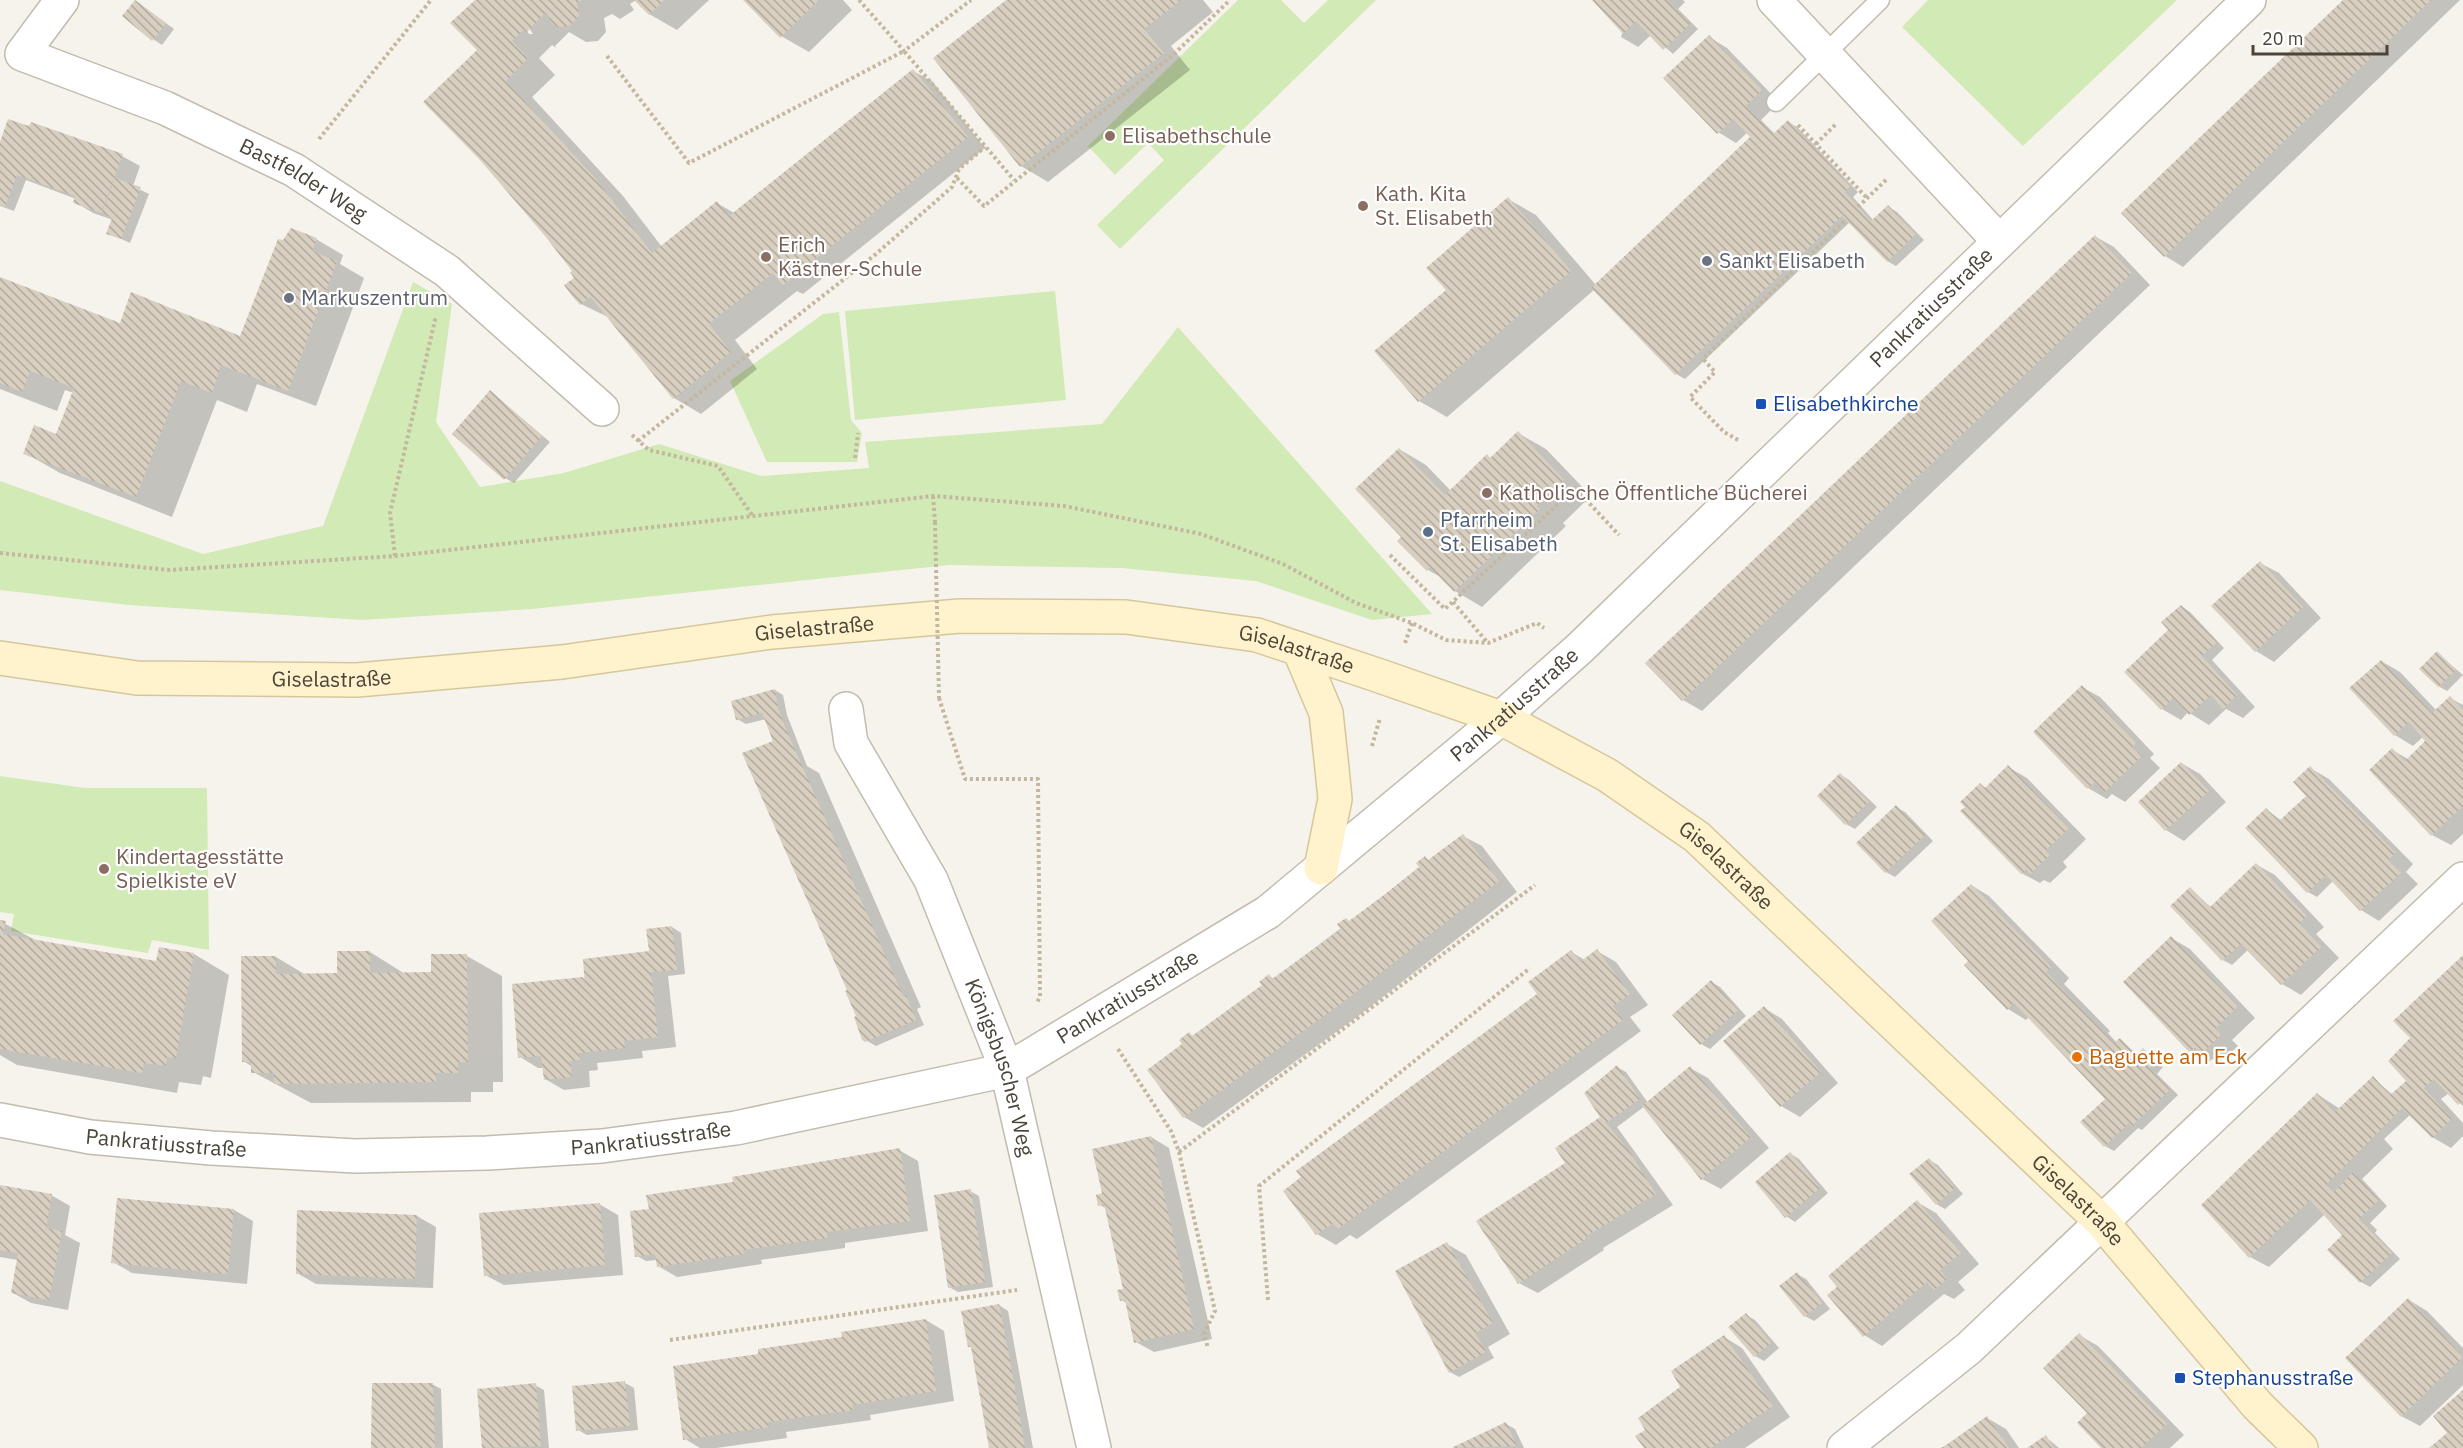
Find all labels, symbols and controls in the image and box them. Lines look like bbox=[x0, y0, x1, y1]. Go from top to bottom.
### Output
scale bar bbox=[2253, 18, 2386, 56]
text: 20 m bbox=[2262, 27, 2304, 50]
place label: Elisabethschule bbox=[1122, 121, 1272, 149]
marker: Elisabethschule bbox=[1103, 129, 1117, 143]
street label: Bastfelder Weg bbox=[235, 131, 373, 227]
place label: Kath. Kita St. Elisabeth bbox=[1375, 179, 1493, 231]
marker: Kath. Kita St. Elisabeth bbox=[1356, 199, 1370, 213]
place label: Erich Kästner-Schule bbox=[778, 230, 922, 282]
street label: Pankratiusstraße bbox=[1863, 241, 1999, 373]
place label: Sankt Elisabeth bbox=[1719, 246, 1865, 274]
marker: Erich Kästner-Schule bbox=[759, 250, 773, 264]
marker: Sankt Elisabeth bbox=[1700, 254, 1714, 268]
place label: Markuszentrum bbox=[301, 283, 448, 311]
marker: Markuszentrum bbox=[282, 291, 296, 305]
place label: Elisabethkirche bbox=[1773, 389, 1919, 417]
marker: Elisabethkirche bbox=[1754, 397, 1768, 411]
place label: Katholische Öffentliche Bücherei bbox=[1499, 478, 1808, 506]
marker: Katholische Öffentliche Bücherei bbox=[1480, 486, 1494, 500]
place label: Pfarrheim St. Elisabeth bbox=[1440, 505, 1558, 557]
marker: Pfarrheim St. Elisabeth bbox=[1421, 525, 1435, 539]
street label: Giselastraße bbox=[753, 608, 875, 647]
street label: Giselastraße bbox=[1237, 618, 1358, 679]
street label: Pankratiusstraße bbox=[1444, 641, 1584, 768]
street label: Giselastraße bbox=[271, 662, 392, 693]
street label: Giselastraße bbox=[1673, 814, 1780, 915]
place label: Kindertagesstätte Spielkiste eV bbox=[116, 842, 284, 894]
marker: Kindertagesstätte Spielkiste eV bbox=[97, 862, 111, 876]
street label: Pankratiusstraße bbox=[1051, 942, 1204, 1050]
street label: Königsbuscher Weg bbox=[959, 974, 1041, 1159]
place label: Baguette am Eck bbox=[2089, 1042, 2248, 1070]
marker: Baguette am Eck bbox=[2070, 1050, 2084, 1064]
street label: Pankratiusstraße bbox=[570, 1114, 733, 1161]
street label: Pankratiusstraße bbox=[84, 1122, 247, 1163]
street label: Giselastraße bbox=[2026, 1147, 2131, 1251]
place label: Stephanusstraße bbox=[2192, 1363, 2354, 1391]
marker: Stephanusstraße bbox=[2173, 1371, 2187, 1385]

